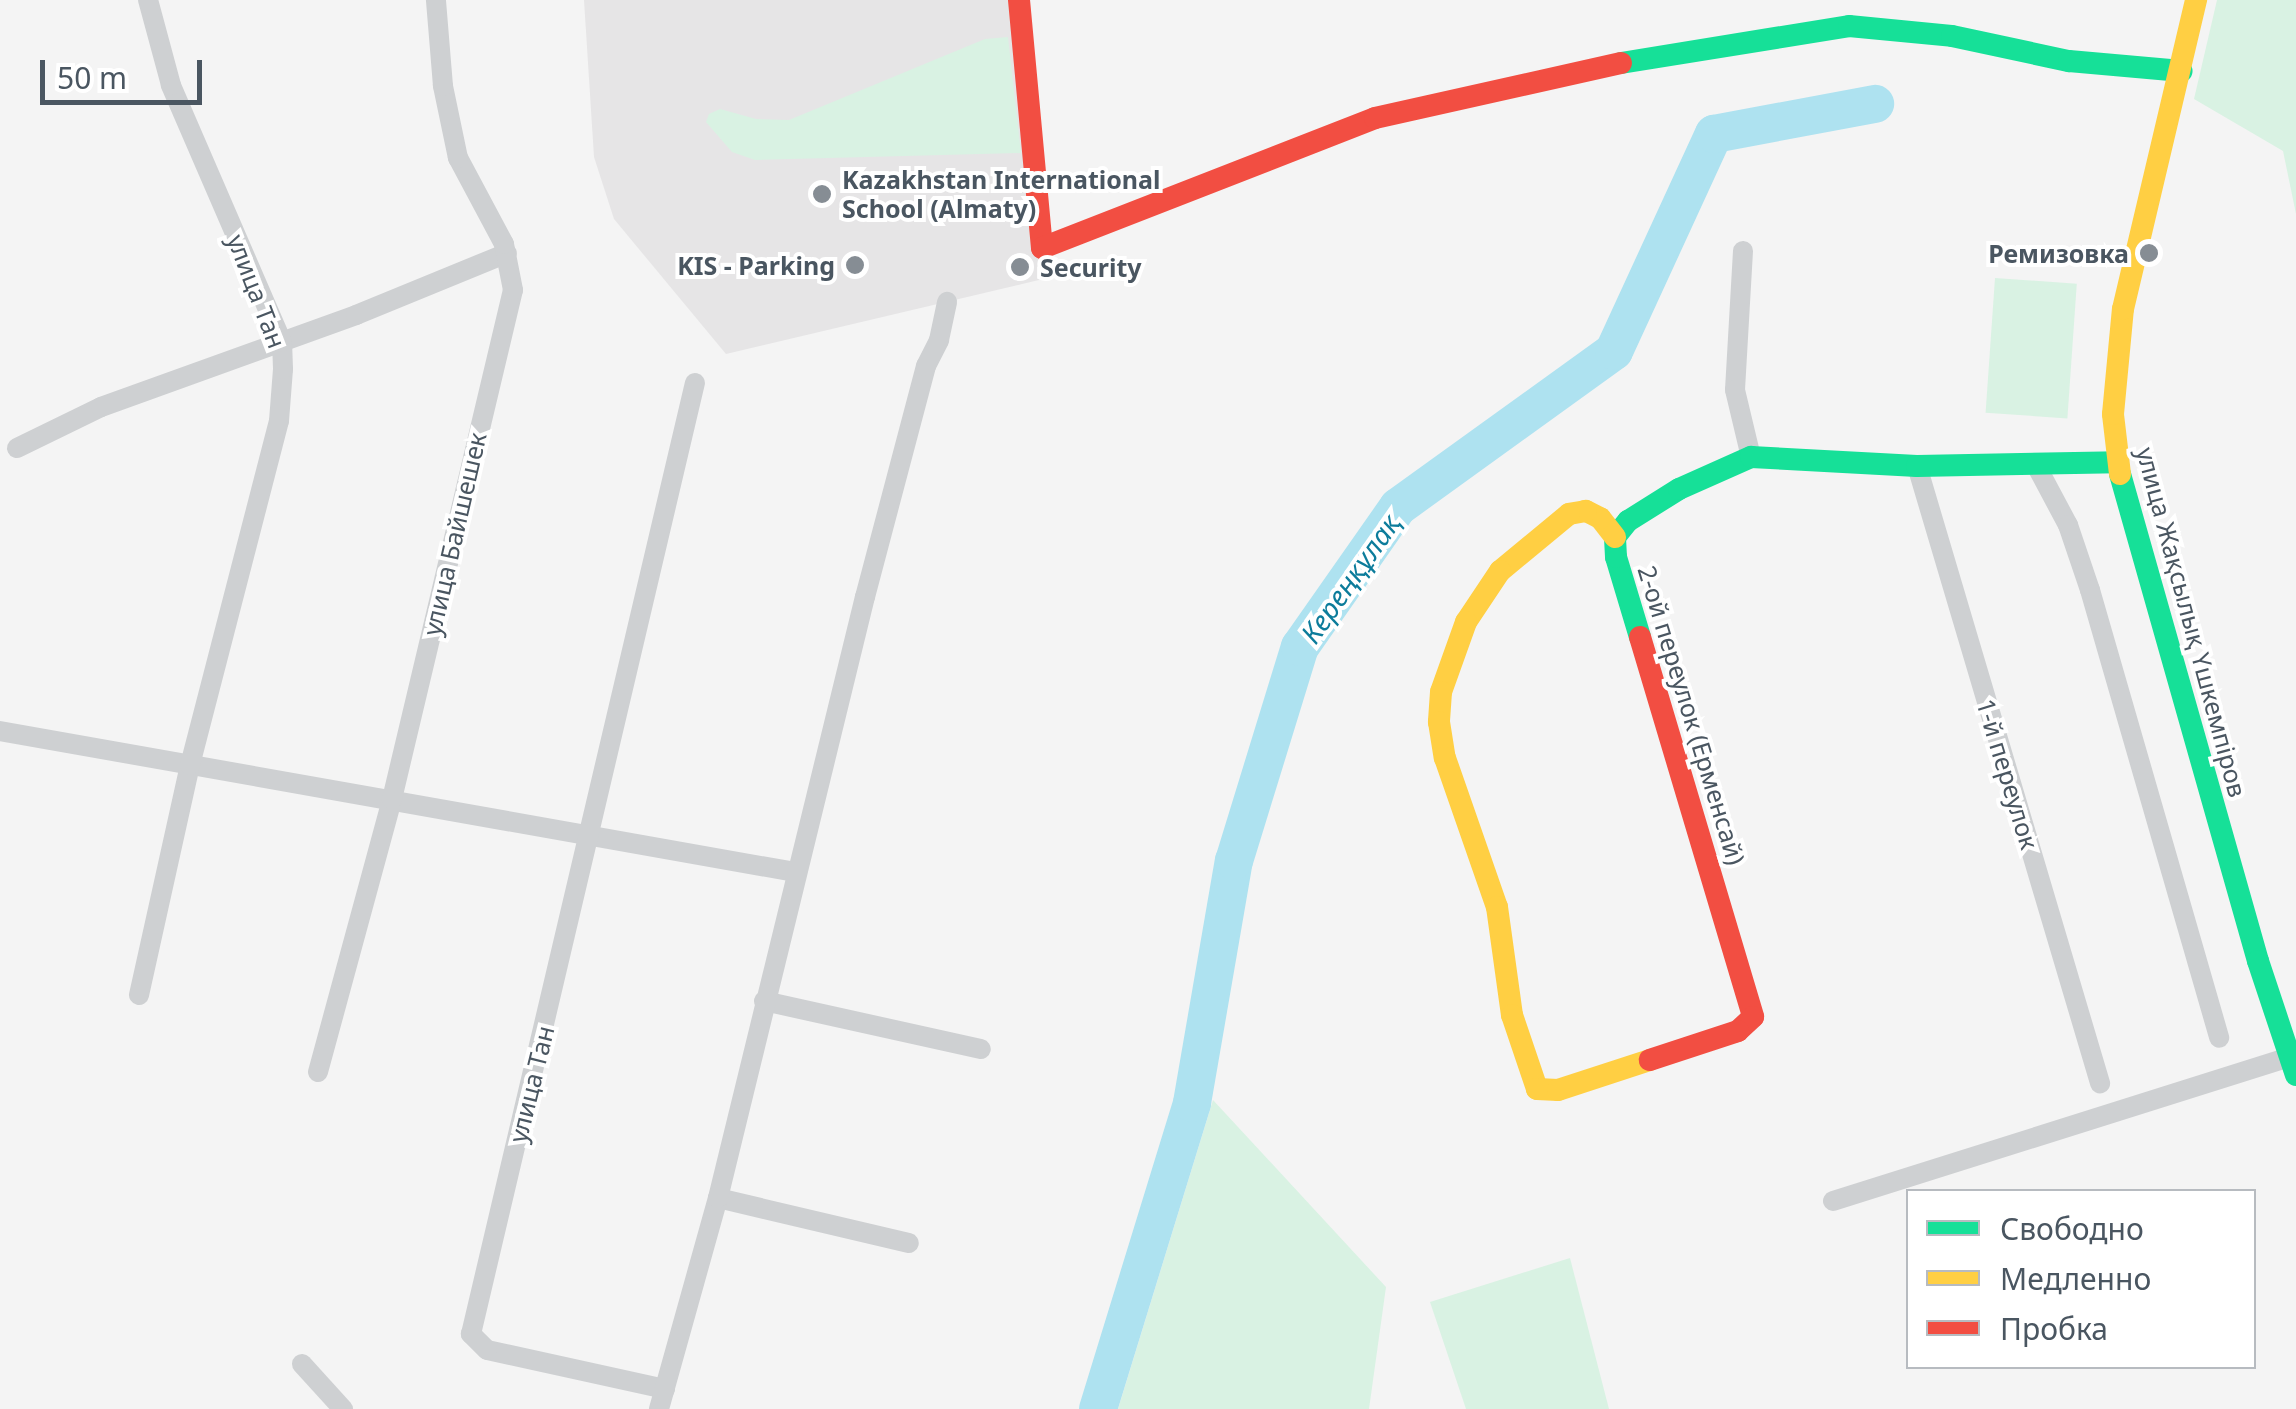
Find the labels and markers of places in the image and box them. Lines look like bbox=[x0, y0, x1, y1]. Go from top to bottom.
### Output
place label: Kazakhstan International School (Almaty) bbox=[842, 165, 1161, 224]
marker: Kazakhstan International School (Almaty) bbox=[811, 183, 833, 205]
place label: Ремизовка bbox=[1988, 238, 2129, 268]
marker: Ремизовка bbox=[2138, 242, 2160, 264]
place label: KIS - Parking bbox=[677, 250, 835, 280]
place label: Security bbox=[1040, 252, 1142, 282]
marker: KIS - Parking bbox=[844, 254, 866, 276]
marker: Security bbox=[1009, 256, 1031, 278]

